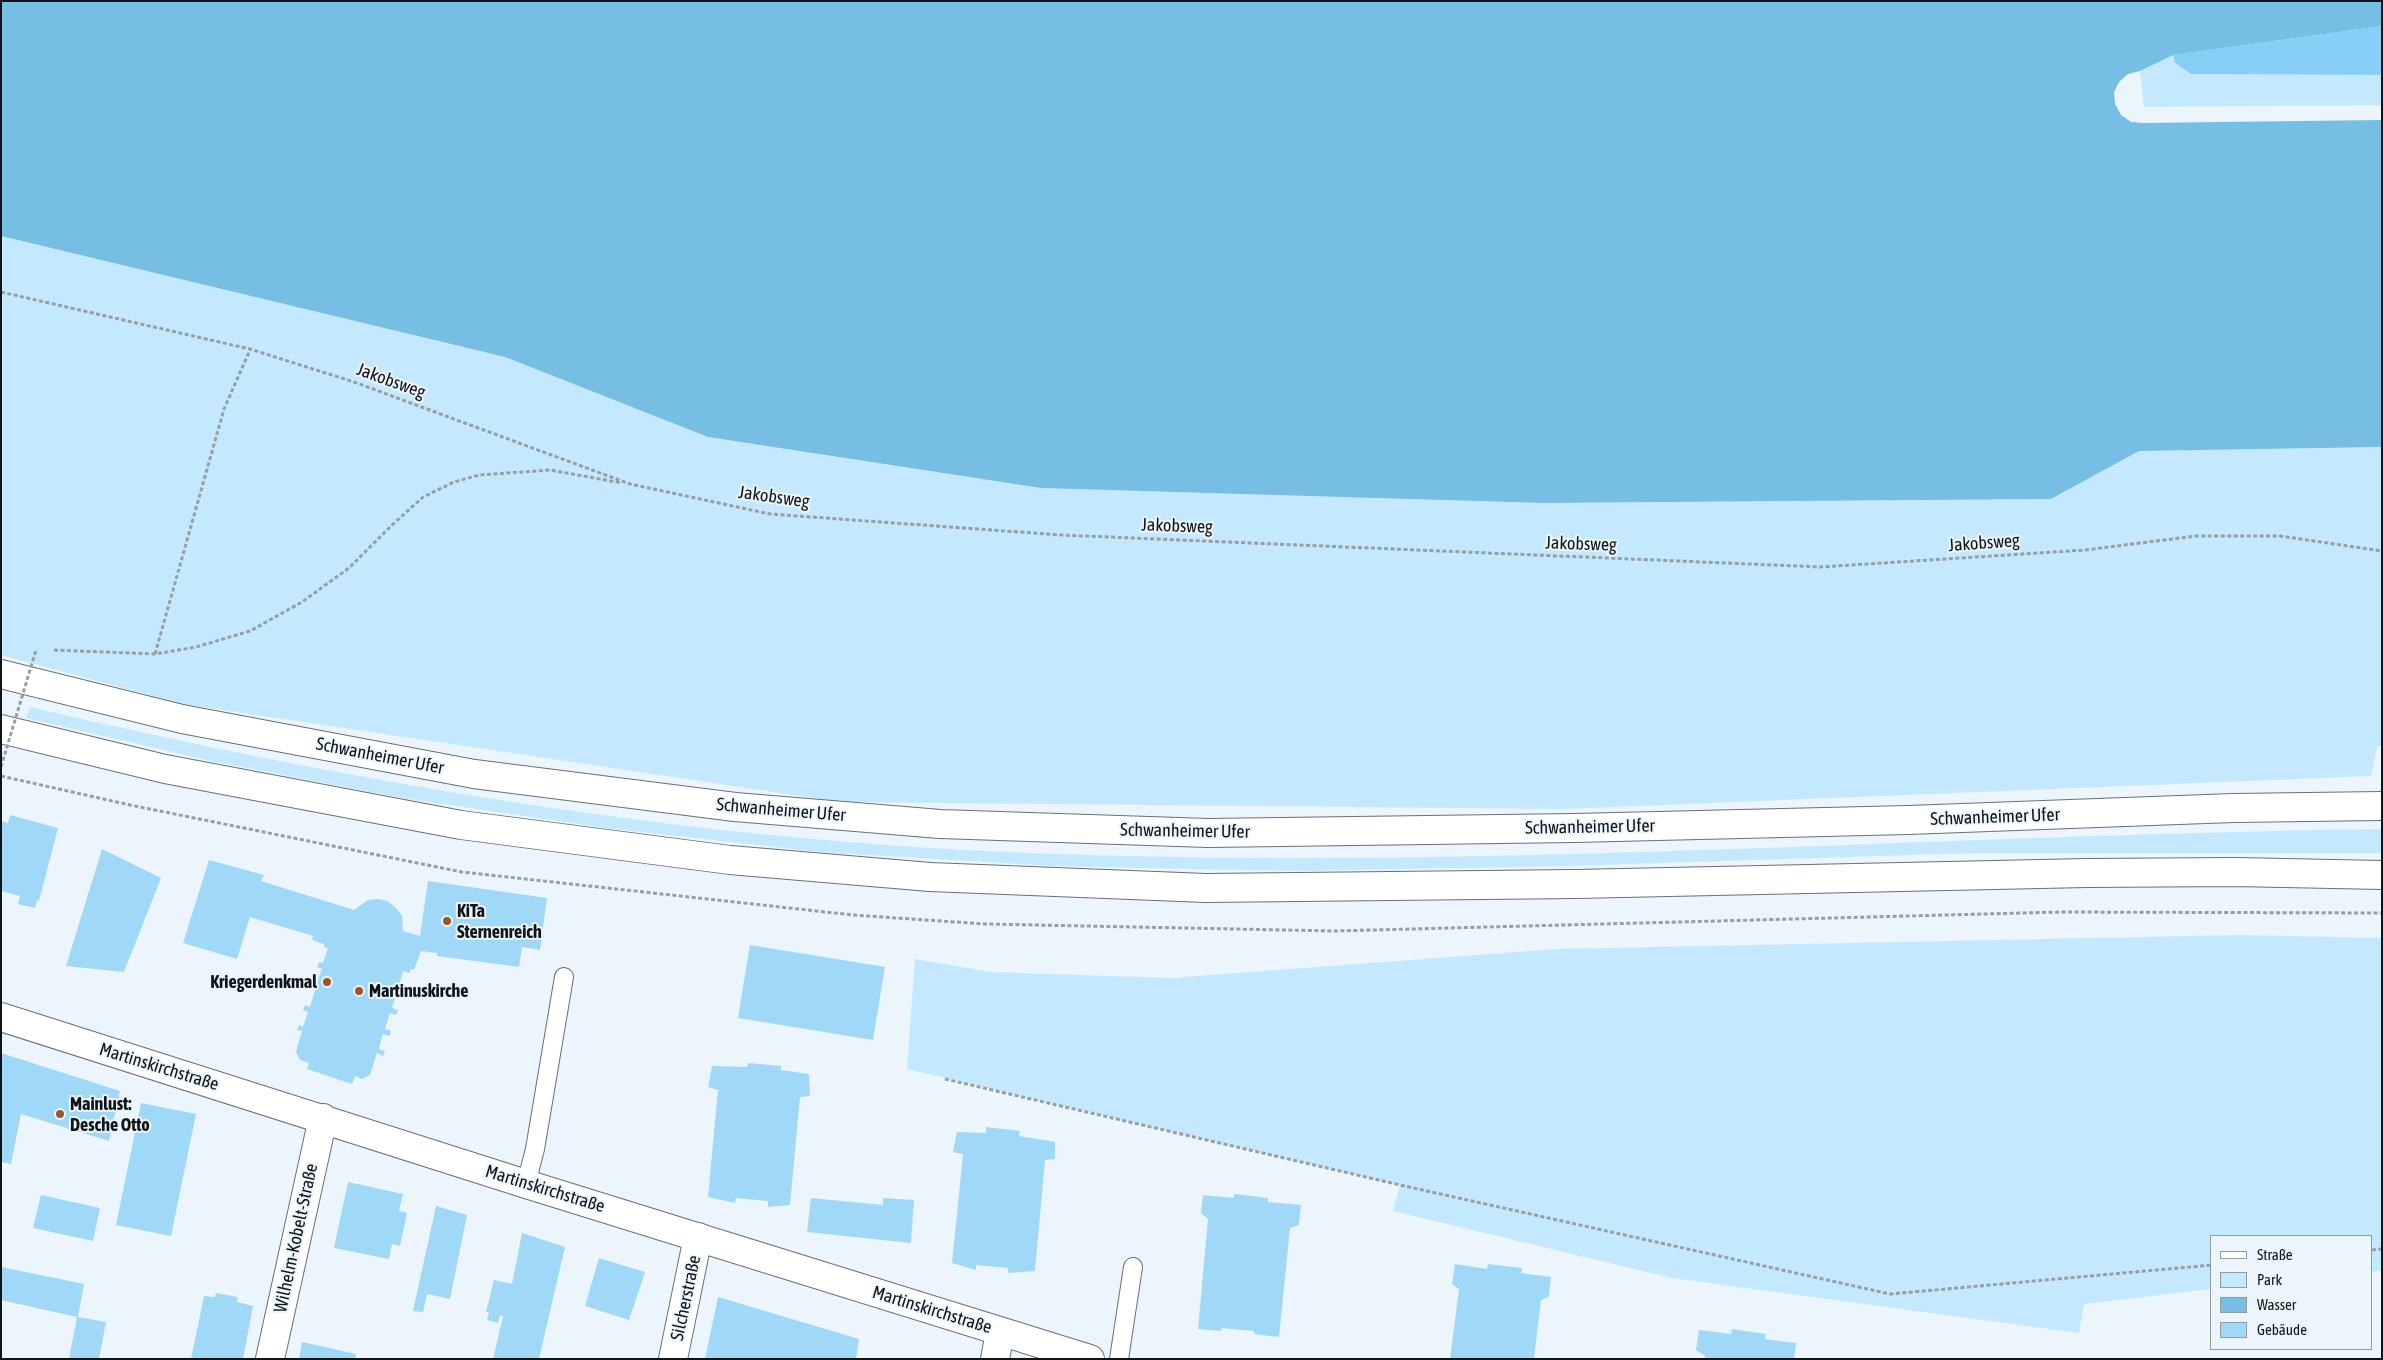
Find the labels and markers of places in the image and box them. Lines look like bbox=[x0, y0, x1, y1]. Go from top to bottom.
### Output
place label: KiTa Sternenreich bbox=[457, 900, 542, 942]
marker: KiTa Sternenreich bbox=[441, 915, 453, 927]
place label: Kriegerdenkmal bbox=[210, 971, 317, 993]
marker: Kriegerdenkmal bbox=[321, 976, 333, 988]
place label: Martinuskirche bbox=[369, 980, 469, 1002]
marker: Martinuskirche bbox=[353, 985, 365, 997]
place label: Mainlust: Desche Otto bbox=[70, 1093, 150, 1136]
marker: Mainlust: Desche Otto bbox=[54, 1108, 66, 1120]

